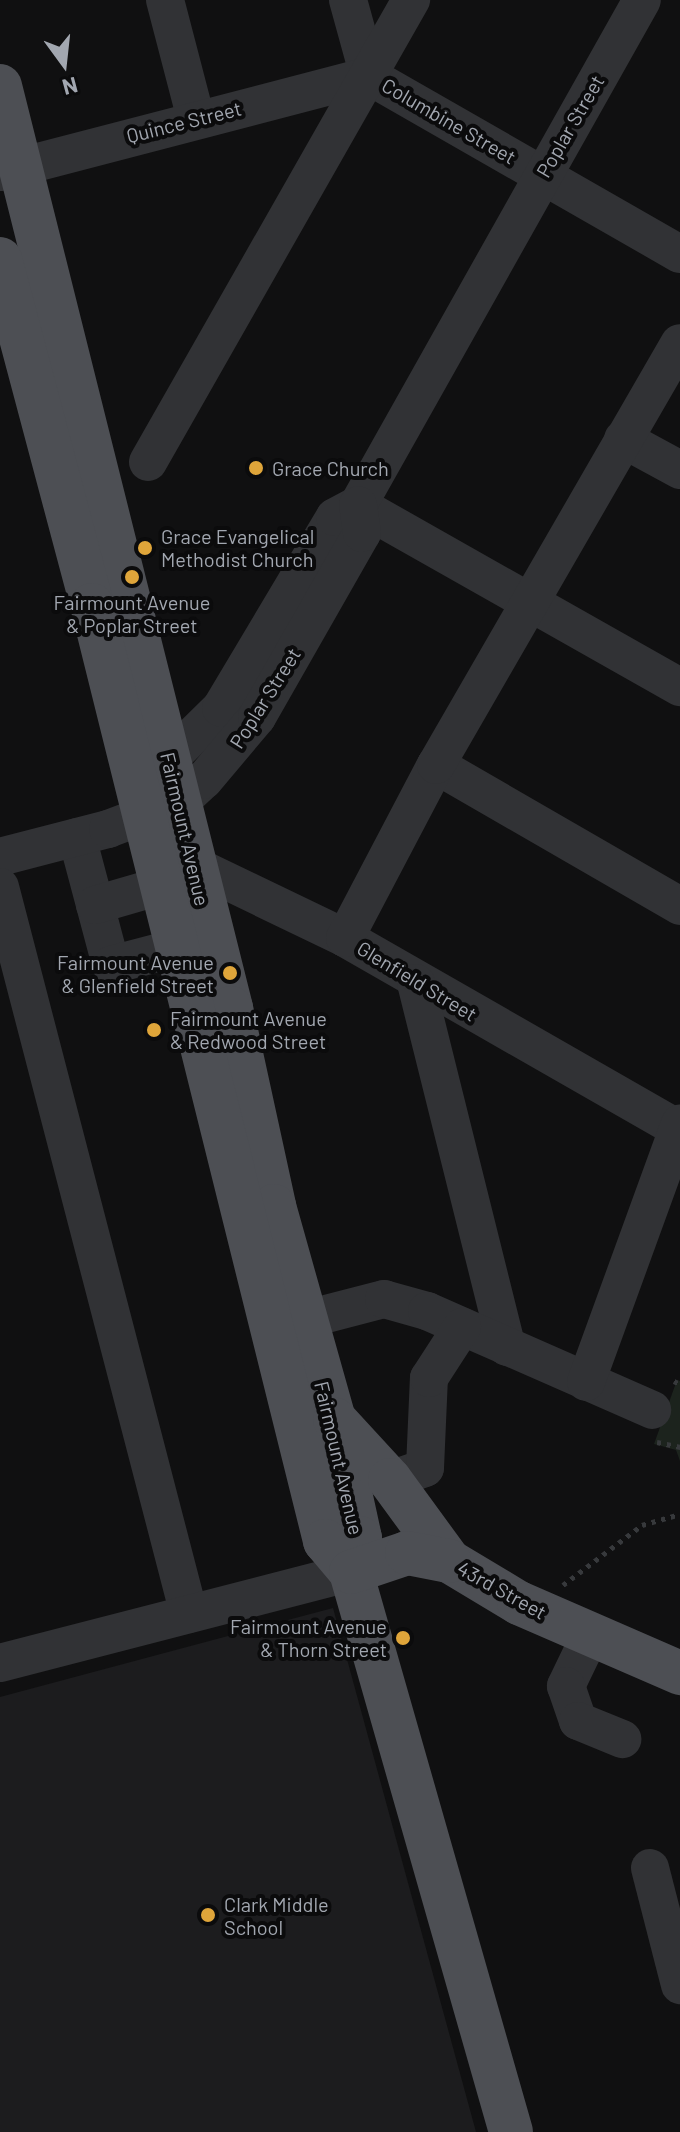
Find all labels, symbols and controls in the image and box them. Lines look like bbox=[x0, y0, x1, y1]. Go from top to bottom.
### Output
north arrow bbox=[24, 24, 104, 104]
street label: Poplar Street bbox=[531, 71, 609, 181]
text: N bbox=[60, 73, 81, 102]
street label: Columbine Street bbox=[378, 73, 520, 169]
street label: Quince Street bbox=[124, 96, 244, 148]
place label: Grace Church bbox=[272, 456, 389, 480]
marker: Grace Church bbox=[247, 459, 265, 477]
place label: Grace Evangelical Methodist Church bbox=[161, 524, 314, 571]
marker: Grace Evangelical Methodist Church bbox=[136, 539, 154, 557]
marker: Fairmount Avenue & Poplar Street bbox=[123, 568, 141, 586]
place label: Fairmount Avenue & Poplar Street bbox=[54, 590, 210, 637]
street label: Poplar Street bbox=[225, 643, 305, 753]
street label: Fairmount Avenue bbox=[156, 750, 214, 908]
street label: Glenfield Street bbox=[353, 936, 481, 1026]
place label: Fairmount Avenue & Glenfield Street bbox=[57, 950, 214, 997]
marker: Fairmount Avenue & Glenfield Street bbox=[221, 964, 239, 982]
place label: Fairmount Avenue & Redwood Street bbox=[170, 1006, 327, 1053]
marker: Fairmount Avenue & Redwood Street bbox=[145, 1021, 163, 1039]
street label: Fairmount Avenue bbox=[310, 1379, 368, 1537]
street label: 43rd Street bbox=[453, 1556, 551, 1624]
place label: Fairmount Avenue & Thorn Street bbox=[230, 1614, 387, 1661]
marker: Fairmount Avenue & Thorn Street bbox=[394, 1629, 412, 1647]
place label: Clark Middle School bbox=[224, 1892, 329, 1939]
marker: Clark Middle School bbox=[199, 1906, 217, 1924]

